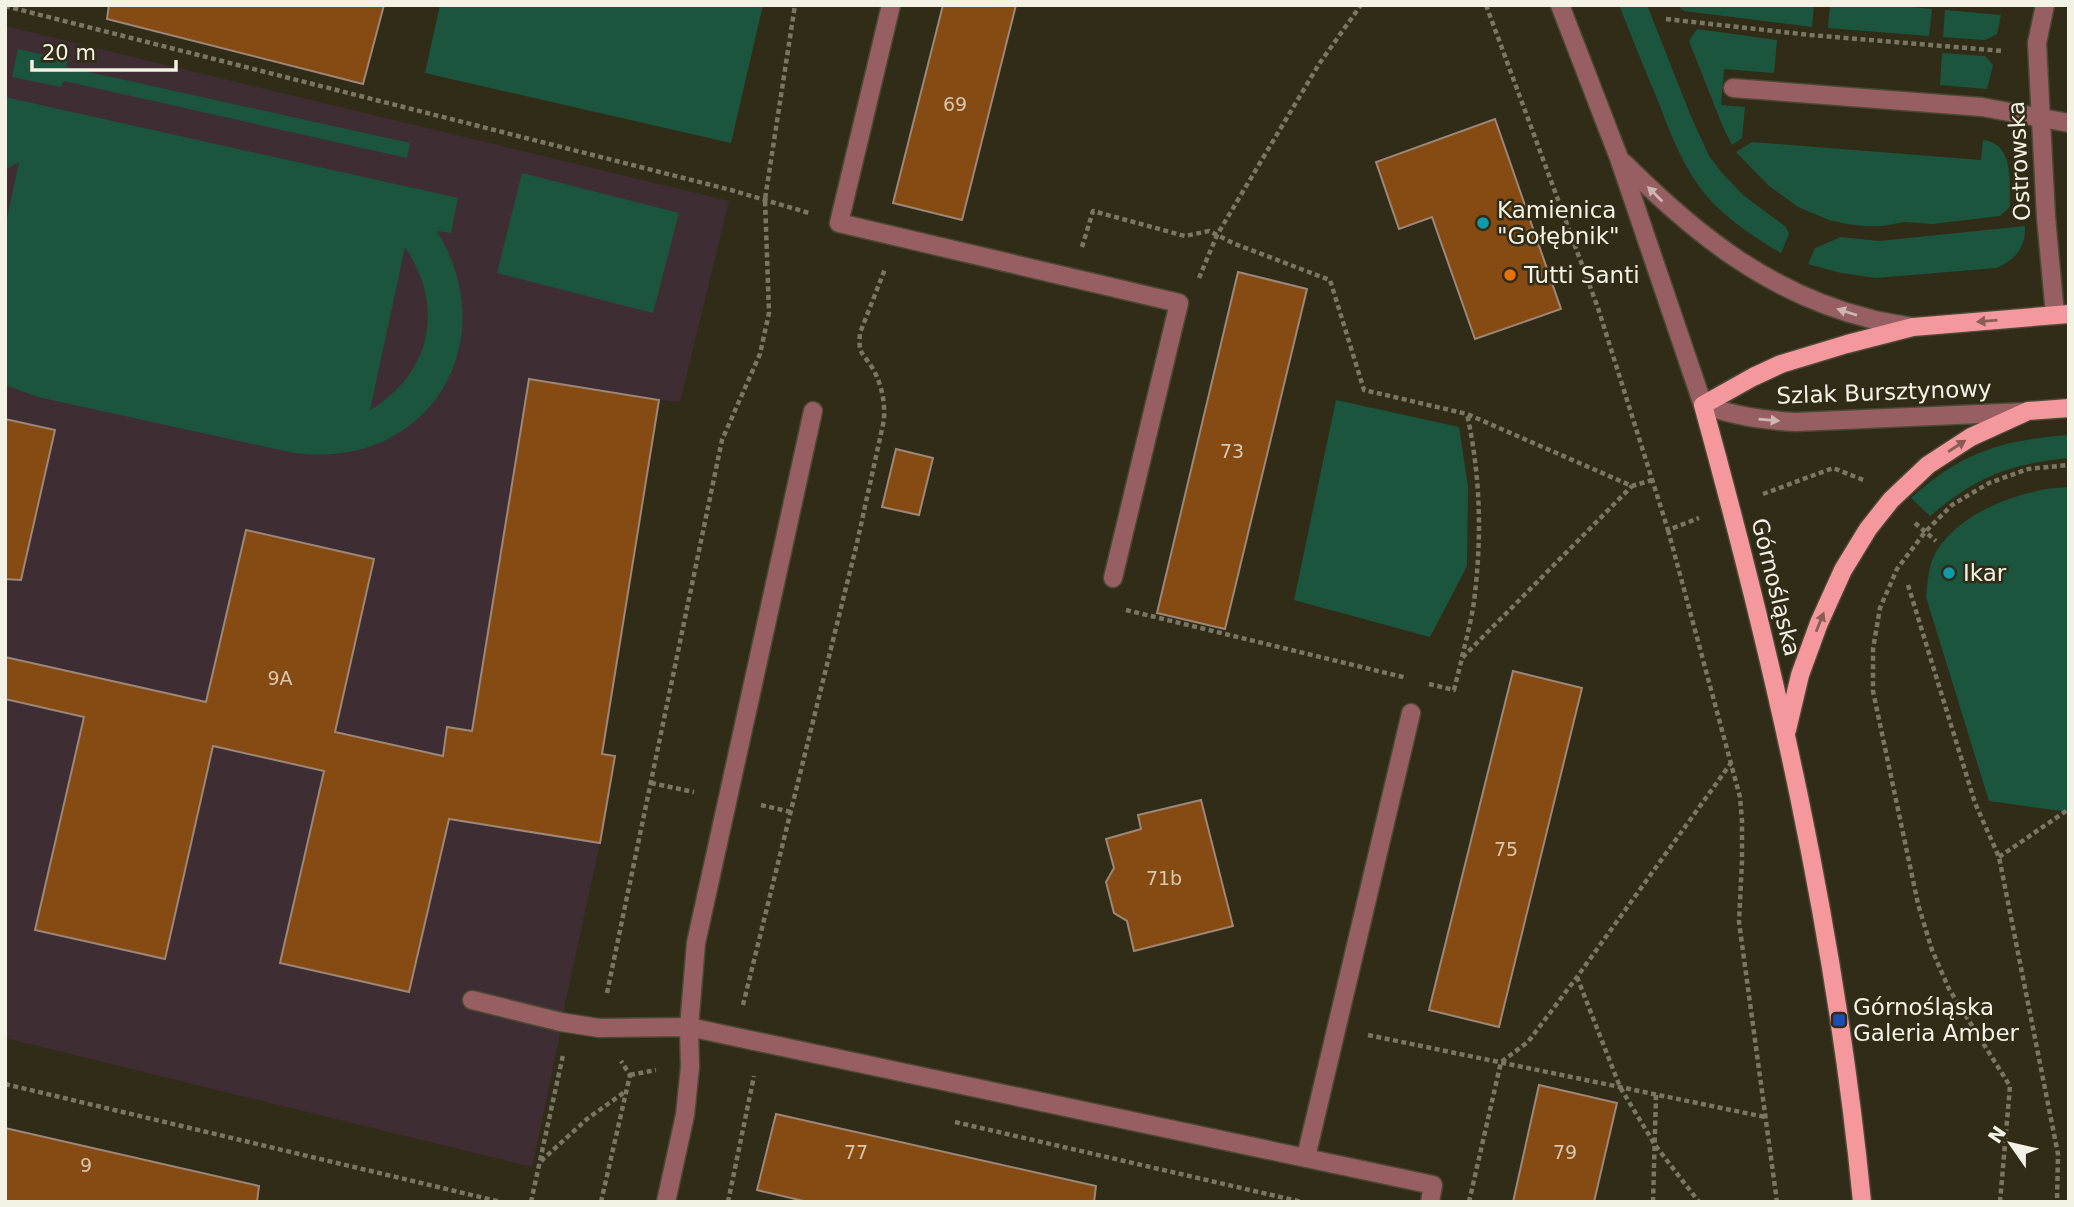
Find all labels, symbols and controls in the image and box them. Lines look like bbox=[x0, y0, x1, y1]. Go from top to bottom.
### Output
scale bar bbox=[32, 28, 175, 72]
text: 20 m bbox=[42, 41, 96, 65]
house number: 69 bbox=[943, 93, 967, 115]
street label: Ostrowska bbox=[2003, 100, 2035, 222]
one-way arrow bbox=[1647, 186, 1664, 202]
place label: Kamienica "Gołębnik" bbox=[1497, 197, 1620, 249]
marker: Kamienica "Gołębnik" bbox=[1475, 215, 1491, 231]
place label: Tutti Santi bbox=[1523, 262, 1640, 288]
marker: Tutti Santi bbox=[1502, 267, 1518, 283]
one-way arrow bbox=[1836, 306, 1857, 316]
one-way arrow bbox=[1976, 316, 1998, 327]
street label: Szlak Bursztynowy bbox=[1776, 375, 1992, 409]
one-way arrow bbox=[1758, 415, 1780, 426]
one-way arrow bbox=[1948, 439, 1966, 453]
house number: 73 bbox=[1220, 440, 1244, 462]
street label: Górnośląska bbox=[1746, 515, 1806, 659]
place label: Ikar bbox=[1963, 560, 2007, 586]
marker: Ikar bbox=[1941, 565, 1957, 581]
one-way arrow bbox=[1815, 611, 1826, 632]
house number: 9A bbox=[267, 667, 293, 689]
house number: 75 bbox=[1494, 838, 1518, 860]
house number: 71b bbox=[1146, 867, 1182, 889]
place label: Górnośląska Galeria Amber bbox=[1853, 994, 2020, 1046]
marker: Górnośląska Galeria Amber bbox=[1831, 1012, 1847, 1028]
north arrow bbox=[1976, 1109, 2046, 1179]
text: N bbox=[1983, 1122, 2010, 1147]
house number: 77 bbox=[844, 1141, 868, 1163]
house number: 79 bbox=[1553, 1141, 1577, 1163]
house number: 9 bbox=[80, 1154, 92, 1176]

